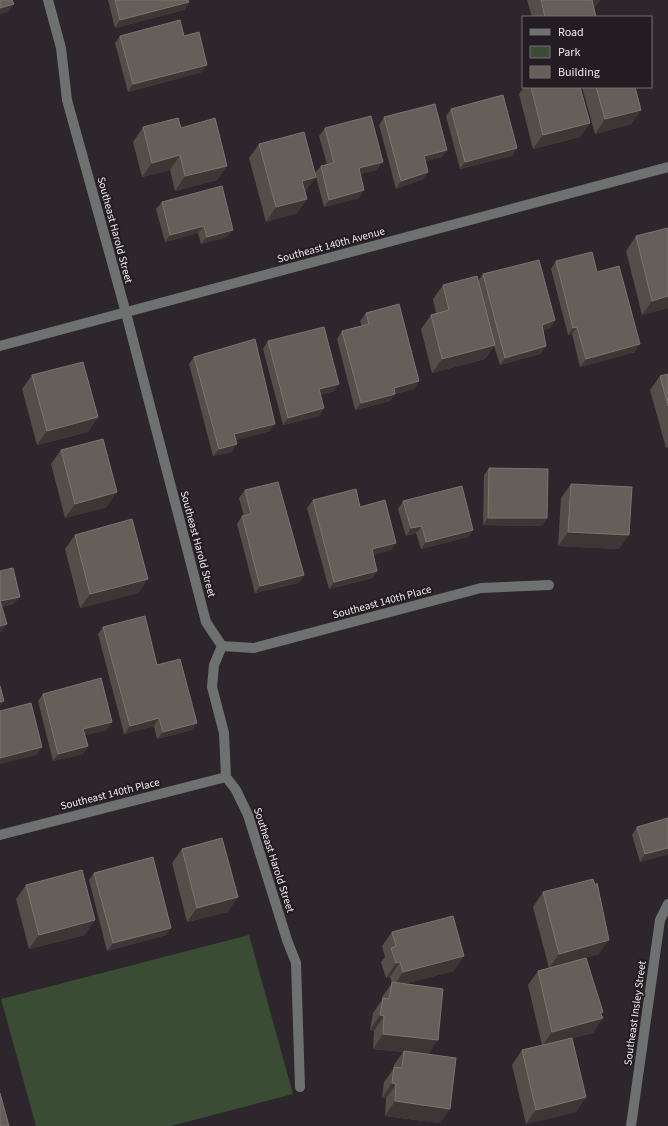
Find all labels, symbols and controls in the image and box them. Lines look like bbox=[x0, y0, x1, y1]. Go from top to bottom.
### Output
legend bbox=[522, 16, 652, 88]
text: Road bbox=[558, 24, 584, 41]
text: Park bbox=[558, 44, 580, 61]
text: Building bbox=[558, 64, 600, 81]
street label: Southeast Harold Street bbox=[94, 175, 137, 285]
street label: Southeast 140th Avenue bbox=[276, 223, 387, 267]
street label: Southeast Harold Street bbox=[177, 489, 220, 599]
street label: Southeast 140th Place bbox=[331, 581, 434, 622]
street label: Southeast 140th Place bbox=[59, 774, 162, 814]
street label: Southeast Harold Street bbox=[250, 806, 298, 915]
street label: Southeast Insley Street bbox=[620, 959, 650, 1066]

